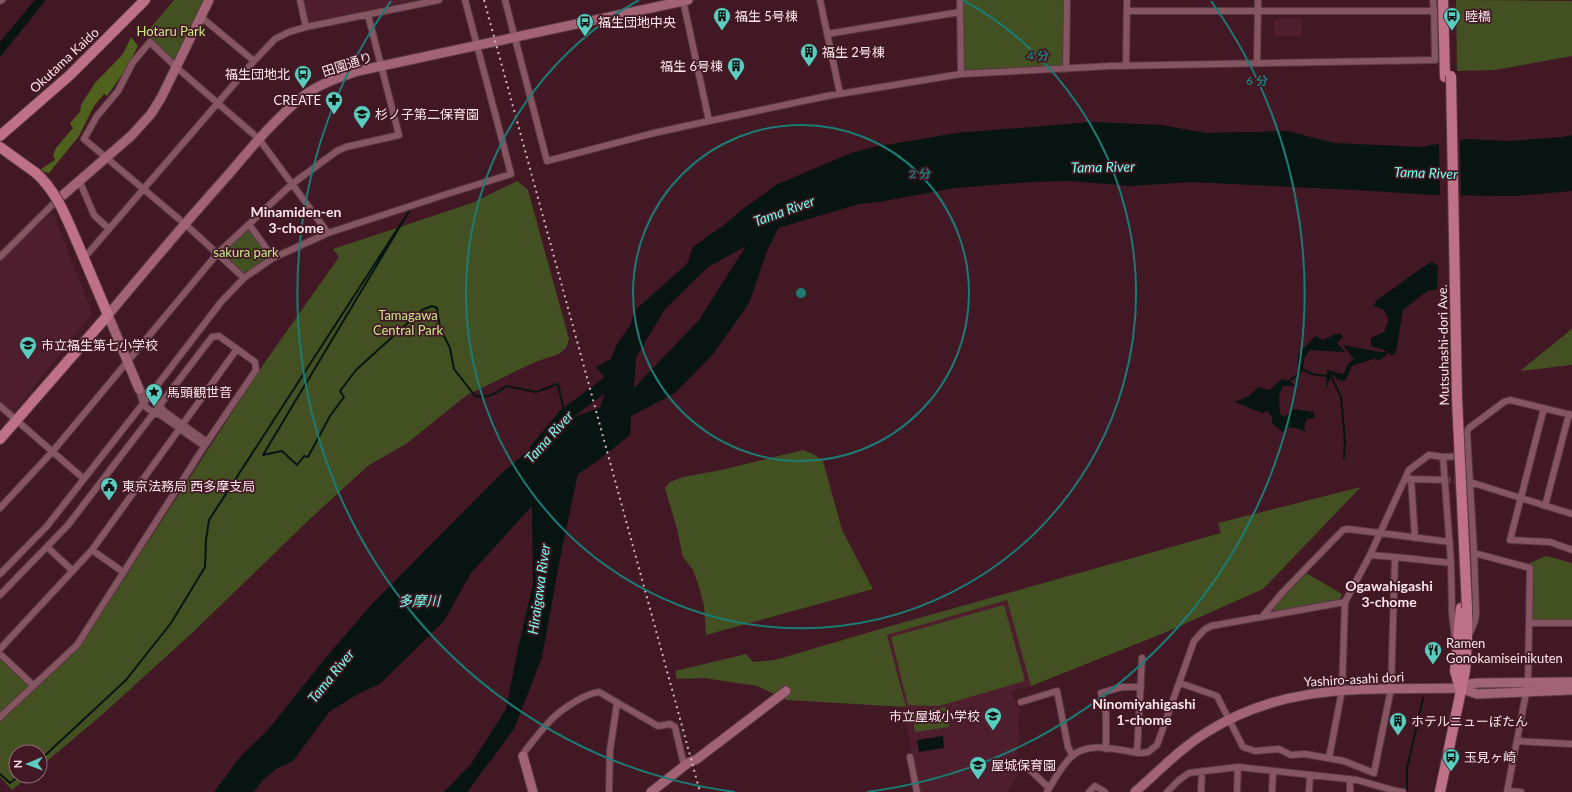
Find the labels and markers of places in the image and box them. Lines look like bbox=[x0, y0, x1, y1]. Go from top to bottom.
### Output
building icon: 福生 5号棟 bbox=[712, 6, 732, 31]
bus stop icon: 睦橋 bbox=[1442, 6, 1462, 31]
place label: 福生 5号棟 bbox=[735, 8, 798, 24]
place label: 睦橋 bbox=[1465, 8, 1491, 24]
bus stop icon: 福生団地中央 bbox=[575, 12, 595, 37]
place label: 福生団地中央 bbox=[598, 14, 676, 30]
building icon: 福生 2号棟 bbox=[799, 42, 819, 67]
place label: 福生 2号棟 bbox=[822, 44, 885, 60]
building icon: 福生 6号棟 bbox=[726, 56, 746, 81]
place label: 福生 6号棟 bbox=[660, 58, 723, 74]
bus stop icon: 福生団地北 bbox=[293, 64, 313, 89]
place label: 福生団地北 bbox=[225, 66, 290, 82]
pharmacy icon: CREATE bbox=[324, 90, 344, 115]
place label: CREATE bbox=[274, 92, 321, 108]
school or university icon: 杉ノ子第二保育園 bbox=[352, 104, 372, 129]
place label: 杉ノ子第二保育園 bbox=[375, 106, 479, 122]
centre of rings bbox=[794, 286, 808, 300]
school or university icon: 市立福生第七小学校 bbox=[18, 335, 38, 360]
place label: 市立福生第七小学校 bbox=[41, 337, 158, 353]
place icon: 馬頭観世音 bbox=[144, 382, 164, 407]
place label: 馬頭観世音 bbox=[167, 384, 232, 400]
public building icon: 東京法務局 西多摩支局 bbox=[99, 476, 119, 501]
place label: 東京法務局 西多摩支局 bbox=[122, 478, 255, 494]
place label: Ramen Gonokamiseinikuten bbox=[1446, 635, 1563, 666]
restaurant icon: Ramen Gonokamiseinikuten bbox=[1423, 640, 1443, 665]
school or university icon: 市立屋城小学校 bbox=[983, 706, 1003, 731]
place label: 市立屋城小学校 bbox=[889, 708, 980, 724]
building icon: ホテルニューぼたん bbox=[1388, 711, 1408, 736]
place label: ホテルニューぼたん bbox=[1411, 713, 1528, 729]
bus stop icon: 玉見ヶ崎 bbox=[1441, 747, 1461, 772]
place label: 玉見ヶ崎 bbox=[1464, 749, 1516, 765]
school or university icon: 屋城保育園 bbox=[968, 755, 988, 780]
place label: 屋城保育園 bbox=[991, 757, 1056, 773]

